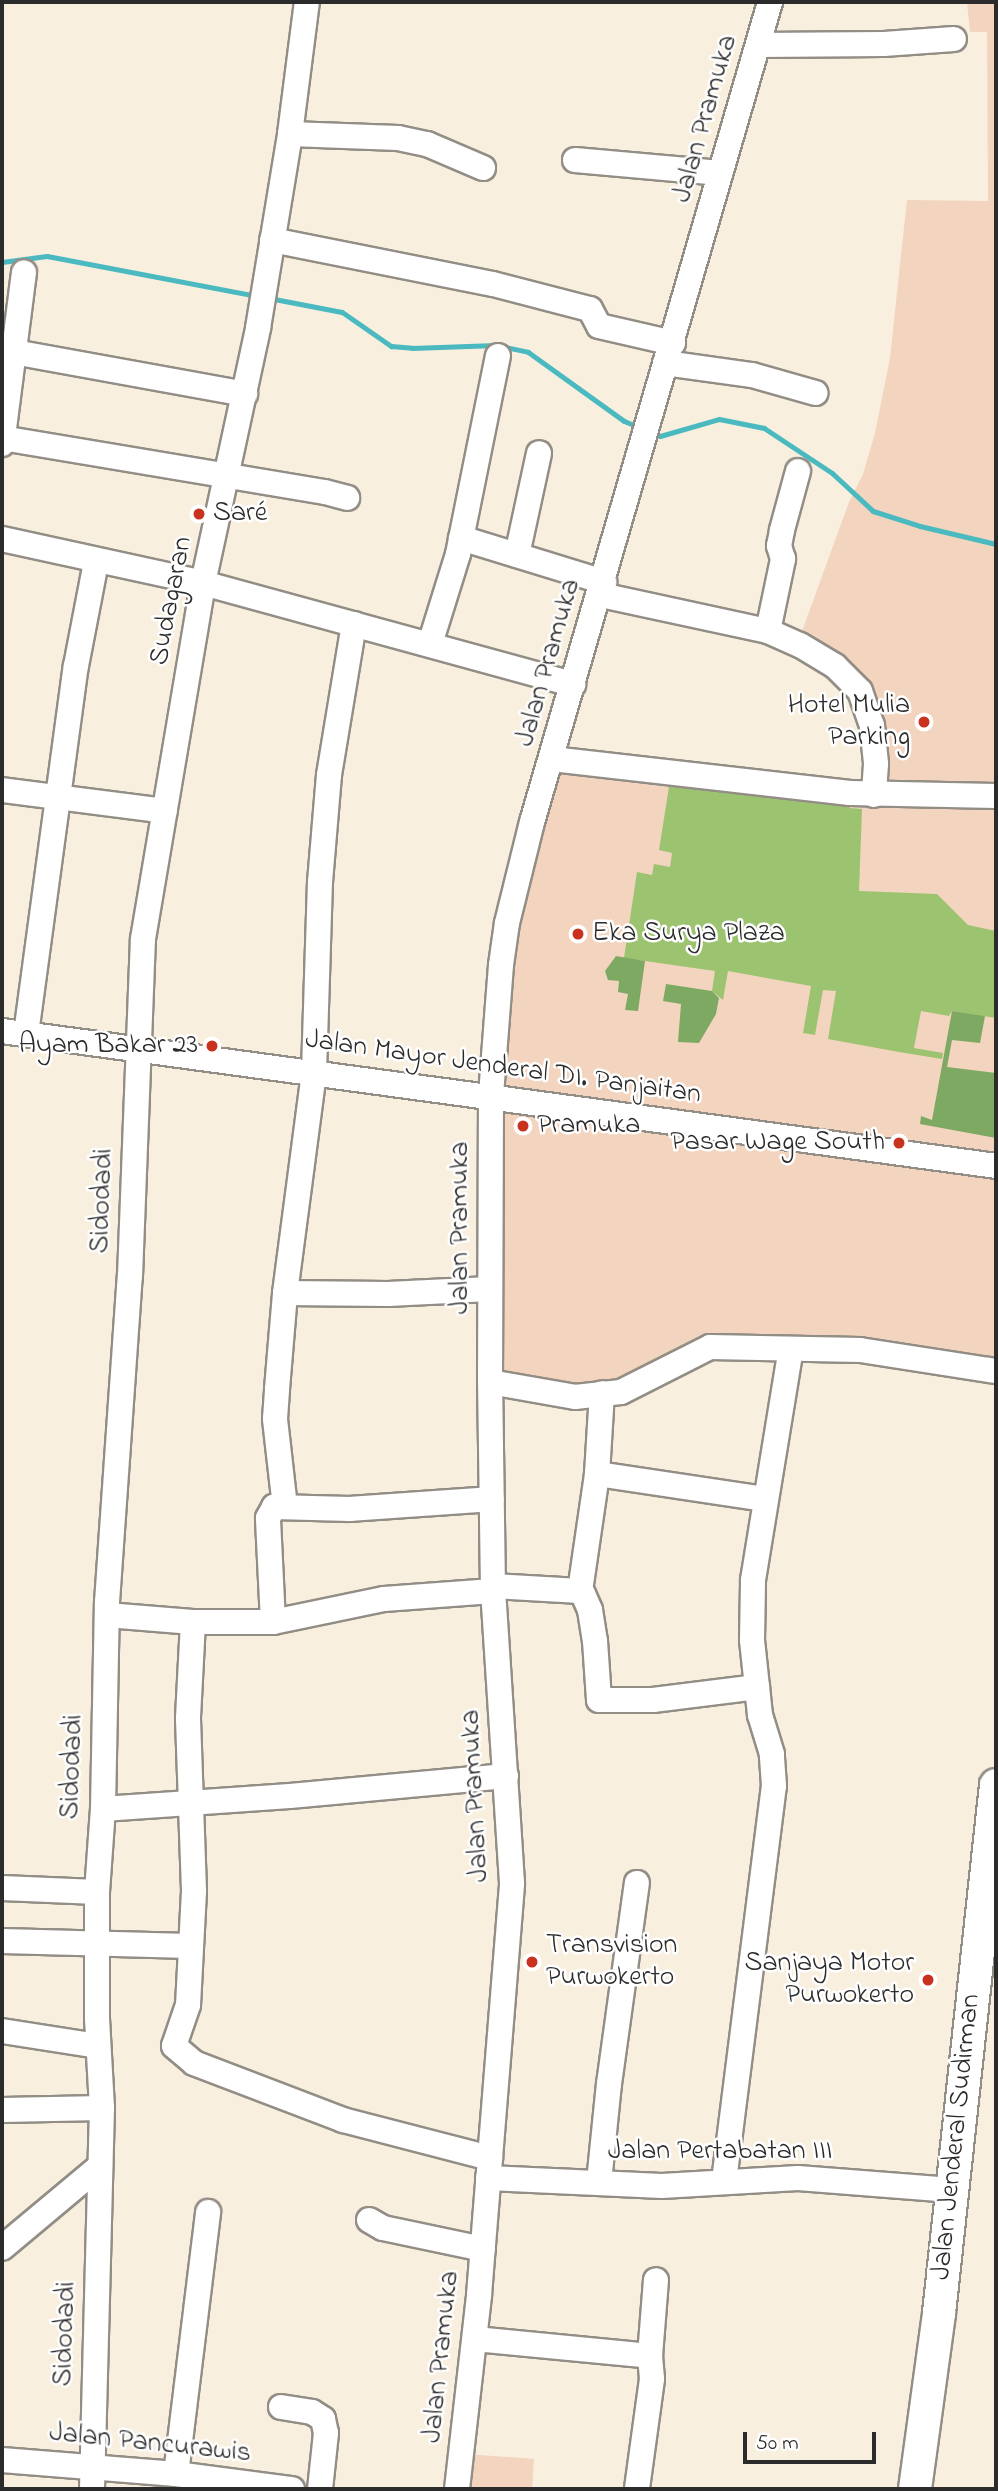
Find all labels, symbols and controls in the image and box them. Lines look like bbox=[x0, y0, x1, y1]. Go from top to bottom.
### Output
street label: Jalan Pramuka bbox=[666, 31, 746, 207]
place label: Saré bbox=[213, 497, 267, 531]
marker: Saré bbox=[191, 506, 207, 522]
street label: Sudagaran bbox=[143, 534, 201, 668]
street label: Jalan Pramuka bbox=[509, 575, 589, 751]
place label: Hotel Mulia Parking bbox=[788, 689, 910, 755]
marker: Hotel Mulia Parking bbox=[916, 714, 932, 730]
place label: Eka Surya Plaza bbox=[592, 917, 785, 951]
marker: Eka Surya Plaza bbox=[570, 926, 586, 942]
street label: Jalan Mayor Jenderal DI. Panjaitan bbox=[303, 1024, 703, 1112]
place label: Ayam Bakar 23 bbox=[19, 1029, 198, 1063]
marker: Ayam Bakar 23 bbox=[204, 1038, 220, 1054]
place label: Pramuka bbox=[537, 1109, 640, 1143]
marker: Pramuka bbox=[515, 1118, 531, 1134]
place label: Pasar Wage South bbox=[670, 1126, 885, 1160]
marker: Pasar Wage South bbox=[891, 1135, 907, 1151]
street label: Jalan Pramuka bbox=[444, 1142, 478, 1314]
street label: Sidodadi bbox=[84, 1148, 122, 1254]
street label: Jalan Pramuka bbox=[455, 1709, 497, 1883]
street label: Sidodadi bbox=[54, 1714, 92, 1820]
place label: Transvision Purwokerto bbox=[546, 1929, 677, 1995]
place label: Sanjaya Motor Purwokerto bbox=[744, 1947, 914, 2013]
marker: Transvision Purwokerto bbox=[524, 1954, 540, 1970]
marker: Sanjaya Motor Purwokerto bbox=[920, 1972, 936, 1988]
street label: Jalan Jenderal Sudirman bbox=[925, 1992, 989, 2282]
street label: Jalan Pertabatan III bbox=[608, 2135, 832, 2169]
street label: Jalan Pramuka bbox=[416, 2269, 468, 2445]
street label: Sidodadi bbox=[47, 2281, 85, 2387]
street label: Jalan Pancurawis bbox=[47, 2417, 253, 2471]
scale bar bbox=[746, 2418, 879, 2462]
text: 50 m bbox=[756, 2429, 799, 2459]

